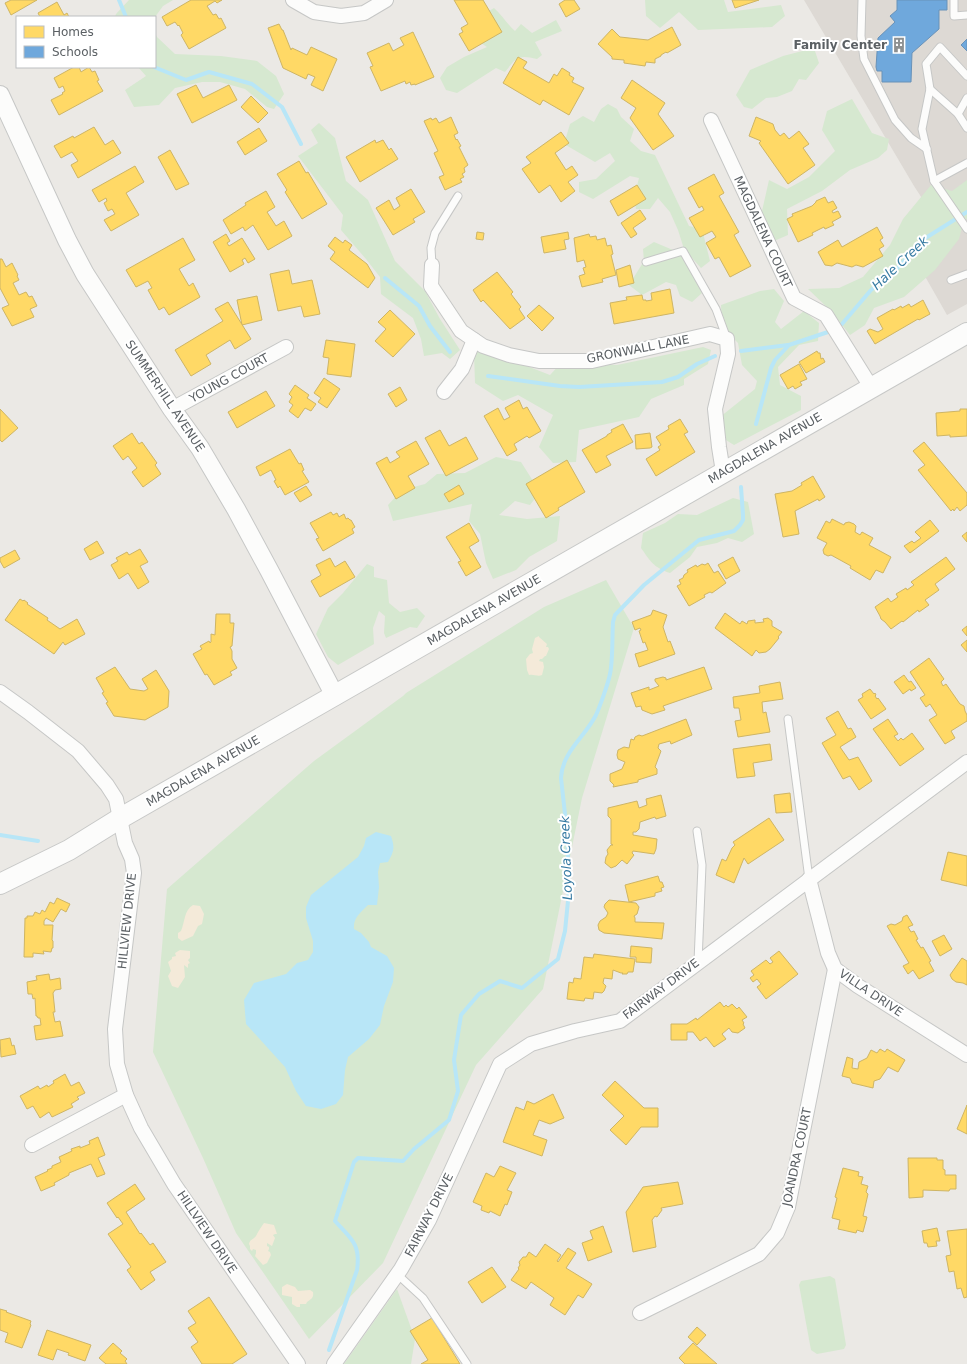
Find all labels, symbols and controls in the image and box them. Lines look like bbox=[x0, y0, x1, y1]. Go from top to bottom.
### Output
legend bbox=[16, 16, 156, 68]
text: Homes bbox=[52, 25, 94, 39]
building icon: Family Center bbox=[890, 36, 908, 54]
place label: Family Center bbox=[793, 38, 887, 52]
text: Schools bbox=[52, 45, 98, 59]
street label: MAGDALENA COURT bbox=[731, 174, 795, 291]
water label: Hale Creek bbox=[869, 233, 932, 293]
street label: GRONWALL LANE bbox=[585, 332, 691, 366]
street label: SUMMERHILL AVENUE bbox=[122, 338, 208, 454]
street label: YOUNG COURT bbox=[186, 350, 272, 406]
street label: MAGDALENA AVENUE bbox=[706, 410, 824, 486]
street label: MAGDALENA AVENUE bbox=[425, 572, 543, 648]
street label: MAGDALENA AVENUE bbox=[144, 733, 262, 809]
water label: Loyola Creek bbox=[557, 815, 575, 900]
street label: HILLVIEW DRIVE bbox=[115, 872, 139, 970]
street label: FAIRWAY DRIVE bbox=[620, 956, 702, 1022]
street label: VILLA DRIVE bbox=[836, 966, 906, 1020]
street label: JOANDRA COURT bbox=[779, 1106, 814, 1209]
street label: FAIRWAY DRIVE bbox=[402, 1171, 456, 1259]
street label: HILLVIEW DRIVE bbox=[174, 1188, 240, 1276]

